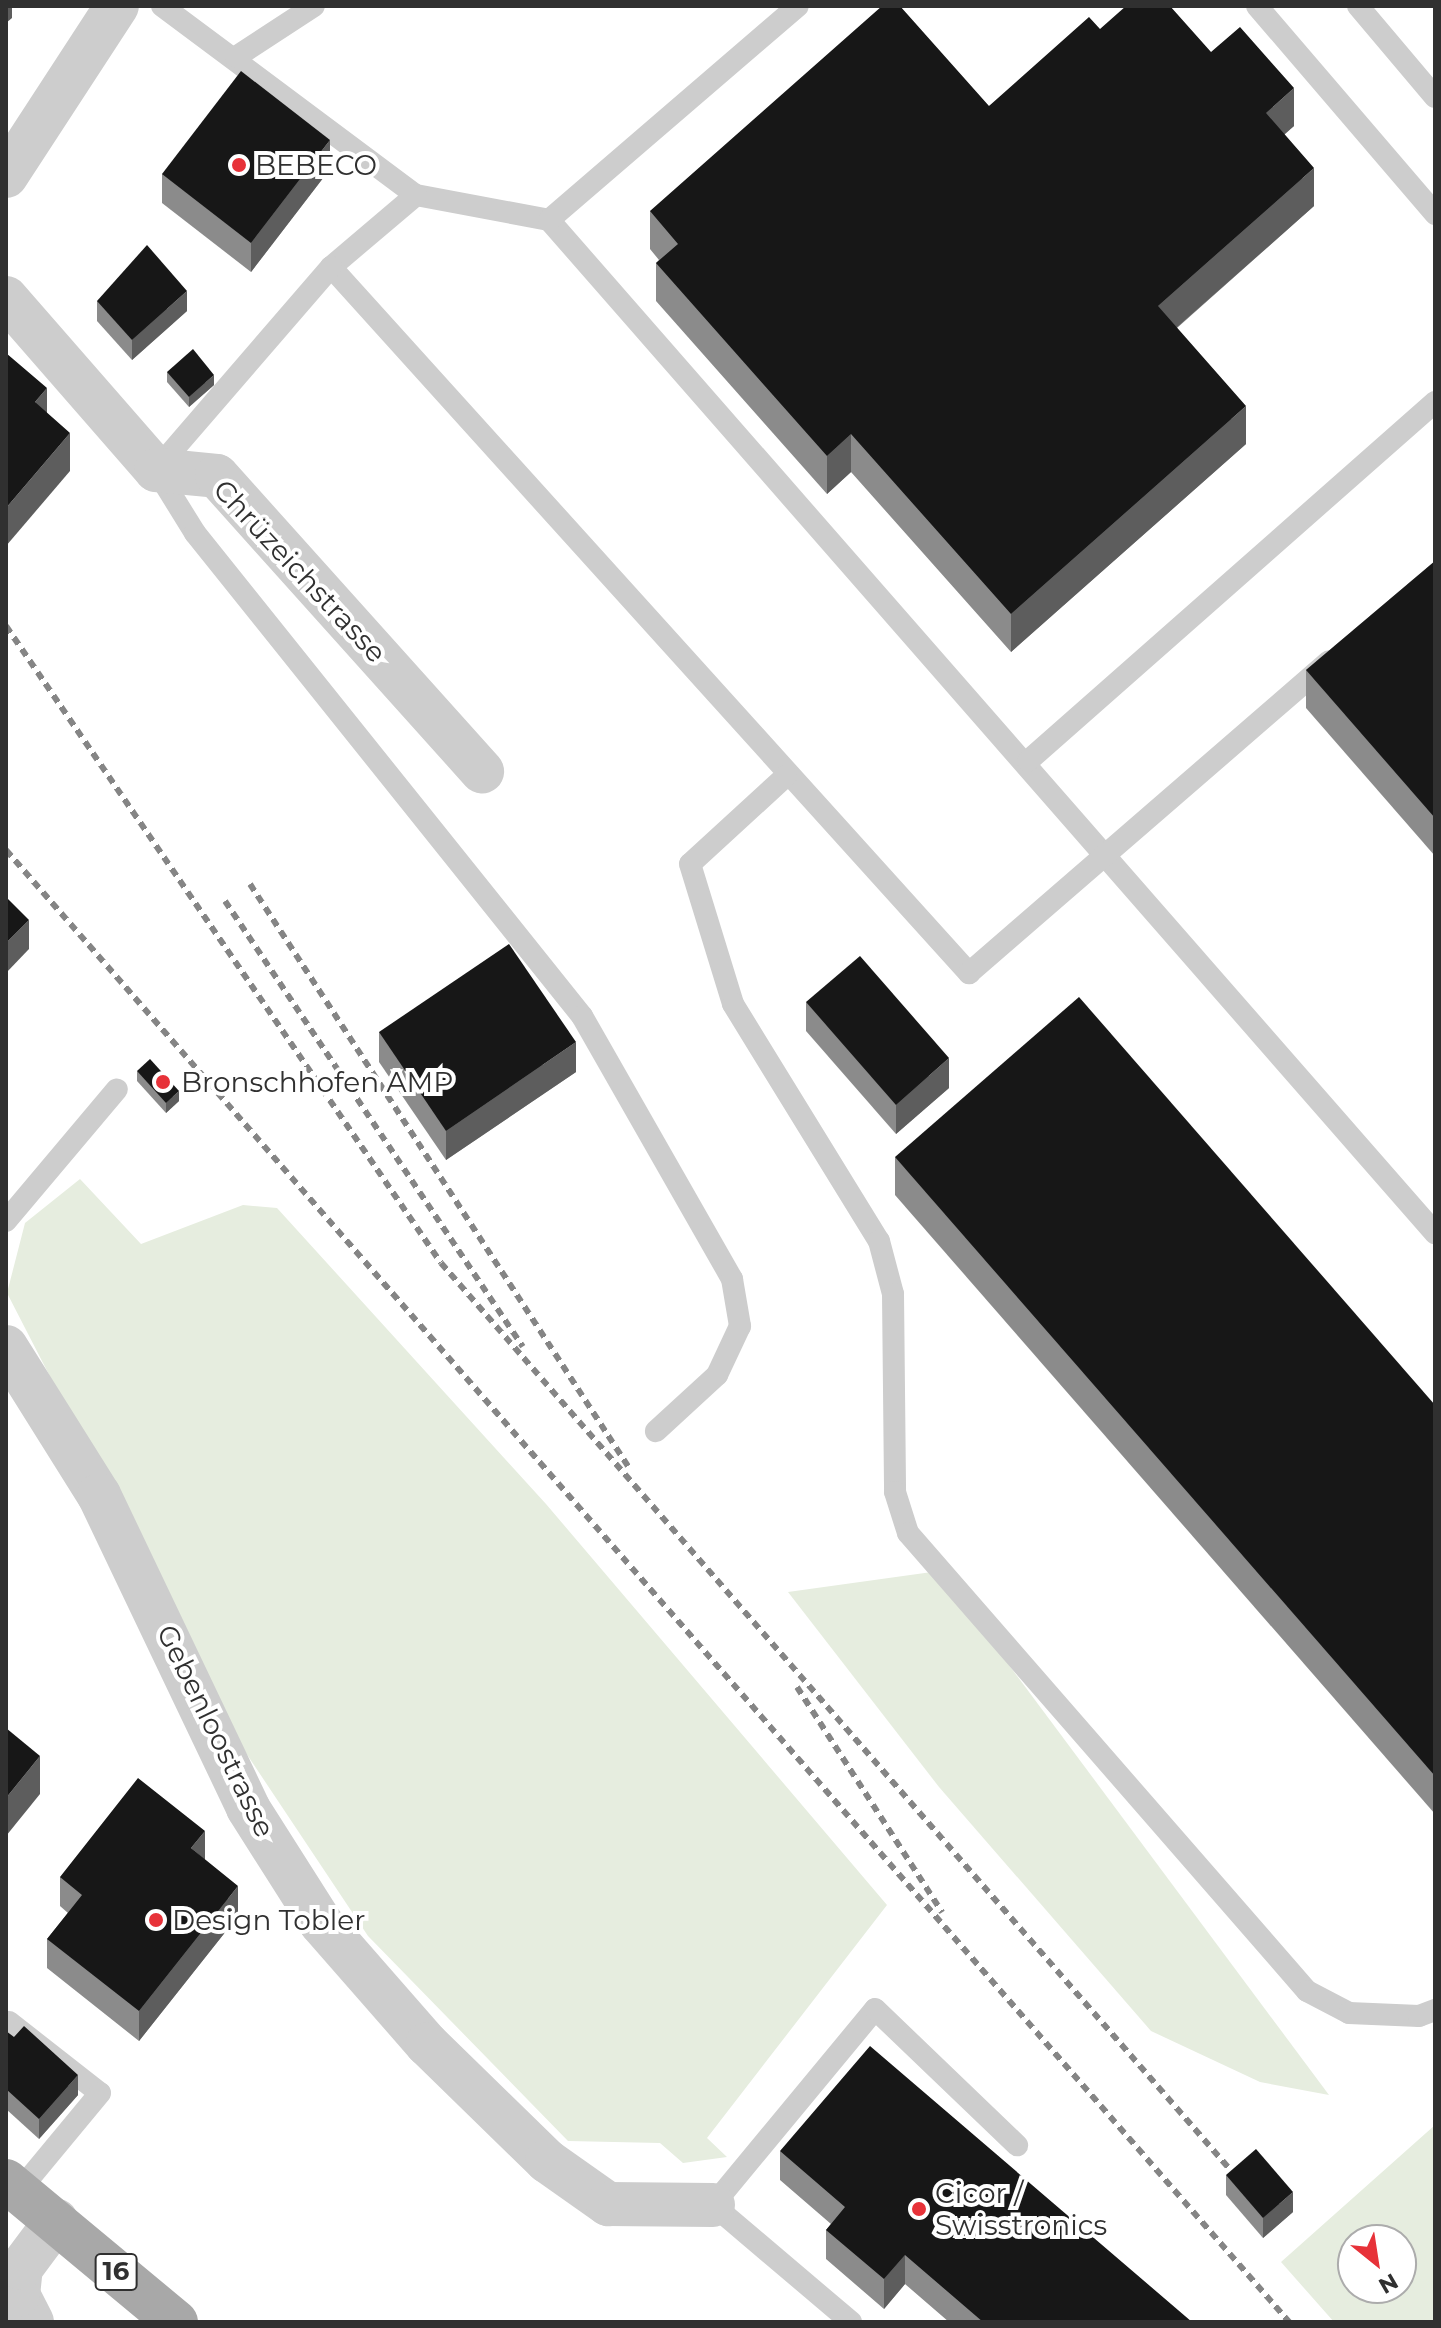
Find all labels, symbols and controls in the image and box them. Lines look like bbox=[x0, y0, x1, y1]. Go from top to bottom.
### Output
place label: BEBECO bbox=[255, 148, 377, 182]
marker: BEBECO bbox=[230, 156, 248, 174]
street label: Chrüzeichstrasse bbox=[207, 473, 393, 669]
place label: Bronschhofen AMP bbox=[181, 1065, 453, 1099]
marker: Bronschhofen AMP bbox=[152, 1071, 174, 1093]
street label: Gebenloostrasse bbox=[150, 1619, 282, 1843]
place label: Design Tobler bbox=[172, 1903, 365, 1937]
marker: Design Tobler bbox=[147, 1911, 165, 1929]
place label: Cicor / Swisstronics bbox=[935, 2176, 1107, 2242]
marker: Cicor / Swisstronics bbox=[910, 2200, 928, 2218]
north arrow bbox=[1337, 2224, 1417, 2304]
road number: 16 bbox=[94, 2250, 138, 2294]
text: N bbox=[1374, 2267, 1403, 2300]

